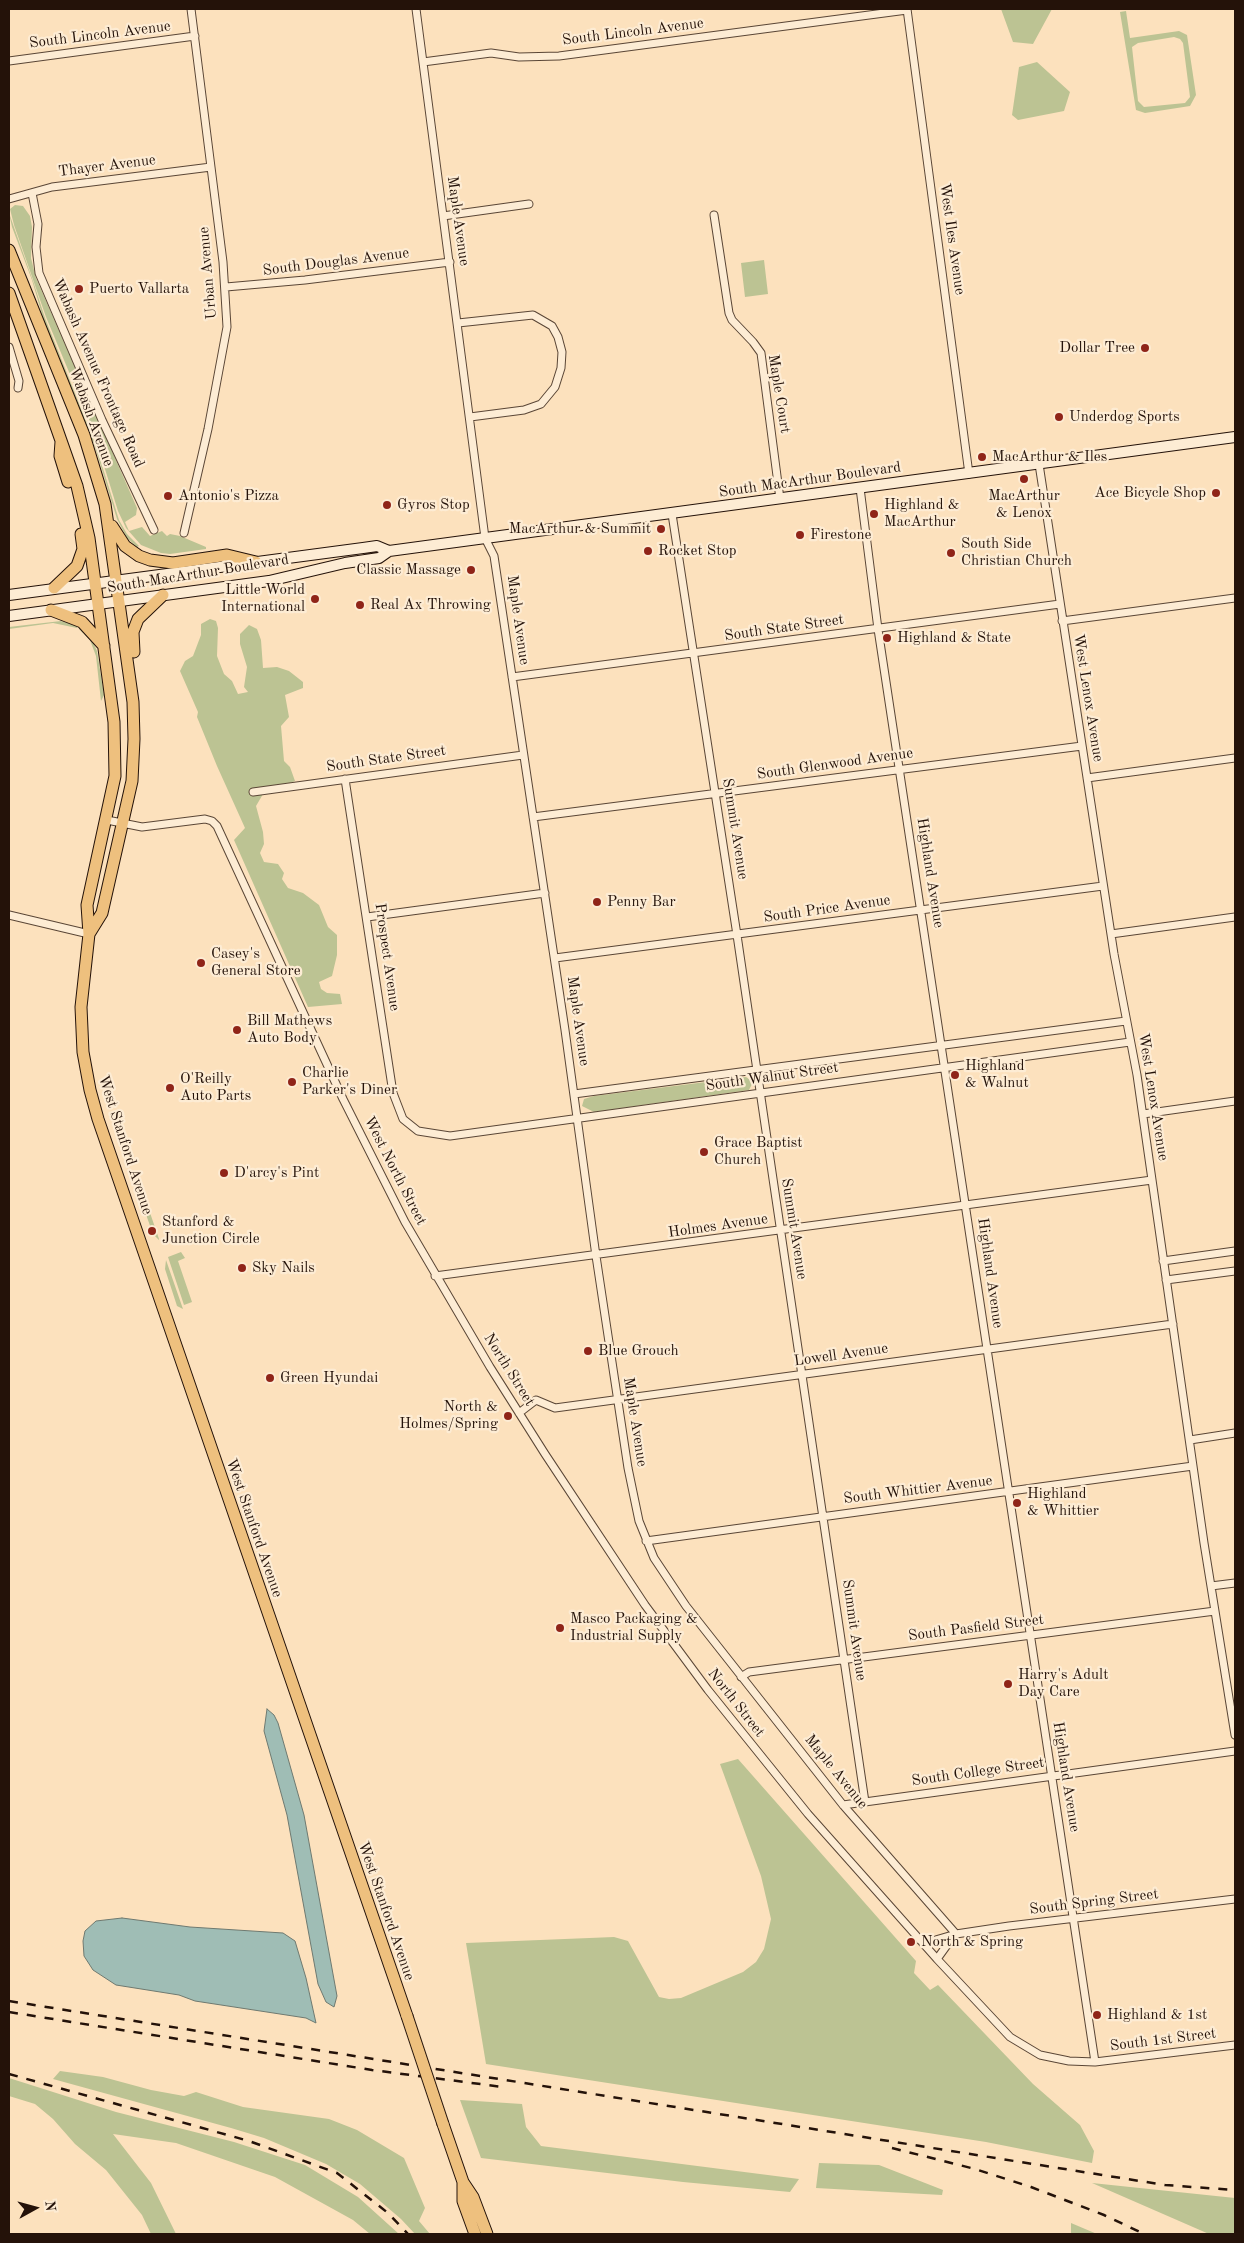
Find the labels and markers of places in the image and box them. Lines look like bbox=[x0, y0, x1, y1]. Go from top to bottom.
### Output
place label: Puerto Vallarta bbox=[89, 280, 189, 298]
marker: Puerto Vallarta bbox=[73, 283, 85, 295]
place label: Dollar Tree bbox=[1059, 339, 1135, 357]
marker: Dollar Tree bbox=[1139, 342, 1151, 354]
place label: Underdog Sports bbox=[1069, 408, 1180, 426]
marker: Underdog Sports bbox=[1053, 411, 1065, 423]
place label: MacArthur & Iles bbox=[992, 448, 1107, 466]
marker: MacArthur & Iles bbox=[976, 451, 988, 463]
marker: MacArthur & Lenox bbox=[1018, 473, 1030, 485]
place label: Ace Bicycle Shop bbox=[1094, 484, 1206, 502]
place label: Antonio's Pizza bbox=[178, 487, 279, 505]
place label: MacArthur & Lenox bbox=[988, 487, 1060, 522]
marker: Ace Bicycle Shop bbox=[1210, 487, 1222, 499]
marker: Antonio's Pizza bbox=[162, 490, 174, 502]
place label: Gyros Stop bbox=[397, 496, 470, 514]
place label: Highland & MacArthur bbox=[884, 496, 960, 531]
marker: Gyros Stop bbox=[381, 499, 393, 511]
marker: Highland & MacArthur bbox=[868, 508, 880, 520]
place label: MacArthur & Summit bbox=[509, 520, 651, 538]
marker: MacArthur & Summit bbox=[655, 523, 667, 535]
place label: Firestone bbox=[810, 526, 871, 544]
marker: Firestone bbox=[794, 529, 806, 541]
place label: South Side Christian Church bbox=[961, 535, 1072, 570]
place label: Rocket Stop bbox=[658, 542, 737, 560]
marker: Rocket Stop bbox=[642, 545, 654, 557]
marker: South Side Christian Church bbox=[945, 547, 957, 559]
place label: Classic Massage bbox=[356, 561, 461, 579]
marker: Classic Massage bbox=[465, 564, 477, 576]
place label: Little World International bbox=[221, 581, 305, 616]
marker: Little World International bbox=[309, 593, 321, 605]
place label: Real Ax Throwing bbox=[370, 596, 491, 614]
marker: Real Ax Throwing bbox=[354, 599, 366, 611]
place label: Highland & State bbox=[897, 629, 1011, 647]
marker: Highland & State bbox=[881, 632, 893, 644]
place label: Penny Bar bbox=[607, 893, 676, 911]
marker: Penny Bar bbox=[591, 896, 603, 908]
place label: Casey's General Store bbox=[211, 945, 301, 980]
marker: Casey's General Store bbox=[195, 957, 207, 969]
place label: Bill Mathews Auto Body bbox=[247, 1012, 332, 1047]
marker: Bill Mathews Auto Body bbox=[231, 1024, 243, 1036]
place label: Highland & Walnut bbox=[965, 1057, 1029, 1092]
place label: Charlie Parker's Diner bbox=[302, 1064, 397, 1099]
marker: Highland & Walnut bbox=[949, 1069, 961, 1081]
place label: O'Reilly Auto Parts bbox=[180, 1070, 251, 1105]
marker: Charlie Parker's Diner bbox=[286, 1076, 298, 1088]
marker: O'Reilly Auto Parts bbox=[164, 1082, 176, 1094]
place label: Grace Baptist Church bbox=[714, 1134, 803, 1169]
marker: Grace Baptist Church bbox=[698, 1146, 710, 1158]
place label: D'arcy's Pint bbox=[234, 1164, 319, 1182]
marker: D'arcy's Pint bbox=[218, 1167, 230, 1179]
place label: Stanford & Junction Circle bbox=[162, 1213, 260, 1248]
marker: Stanford & Junction Circle bbox=[146, 1225, 158, 1237]
place label: Sky Nails bbox=[252, 1259, 315, 1277]
marker: Sky Nails bbox=[236, 1262, 248, 1274]
place label: Blue Grouch bbox=[598, 1342, 679, 1360]
marker: Blue Grouch bbox=[582, 1345, 594, 1357]
place label: Green Hyundai bbox=[280, 1369, 378, 1387]
marker: Green Hyundai bbox=[264, 1372, 276, 1384]
place label: North & Holmes/Spring bbox=[399, 1398, 498, 1433]
marker: North & Holmes/Spring bbox=[502, 1410, 514, 1422]
place label: Highland & Whittier bbox=[1027, 1485, 1099, 1520]
marker: Highland & Whittier bbox=[1011, 1497, 1023, 1509]
place label: Masco Packaging & Industrial Supply bbox=[570, 1610, 698, 1645]
marker: Masco Packaging & Industrial Supply bbox=[554, 1622, 566, 1634]
place label: Harry's Adult Day Care bbox=[1018, 1666, 1108, 1701]
marker: Harry's Adult Day Care bbox=[1002, 1678, 1014, 1690]
place label: North & Spring bbox=[921, 1933, 1023, 1951]
marker: North & Spring bbox=[905, 1936, 917, 1948]
place label: Highland & 1st bbox=[1107, 2006, 1207, 2024]
marker: Highland & 1st bbox=[1091, 2009, 1103, 2021]

